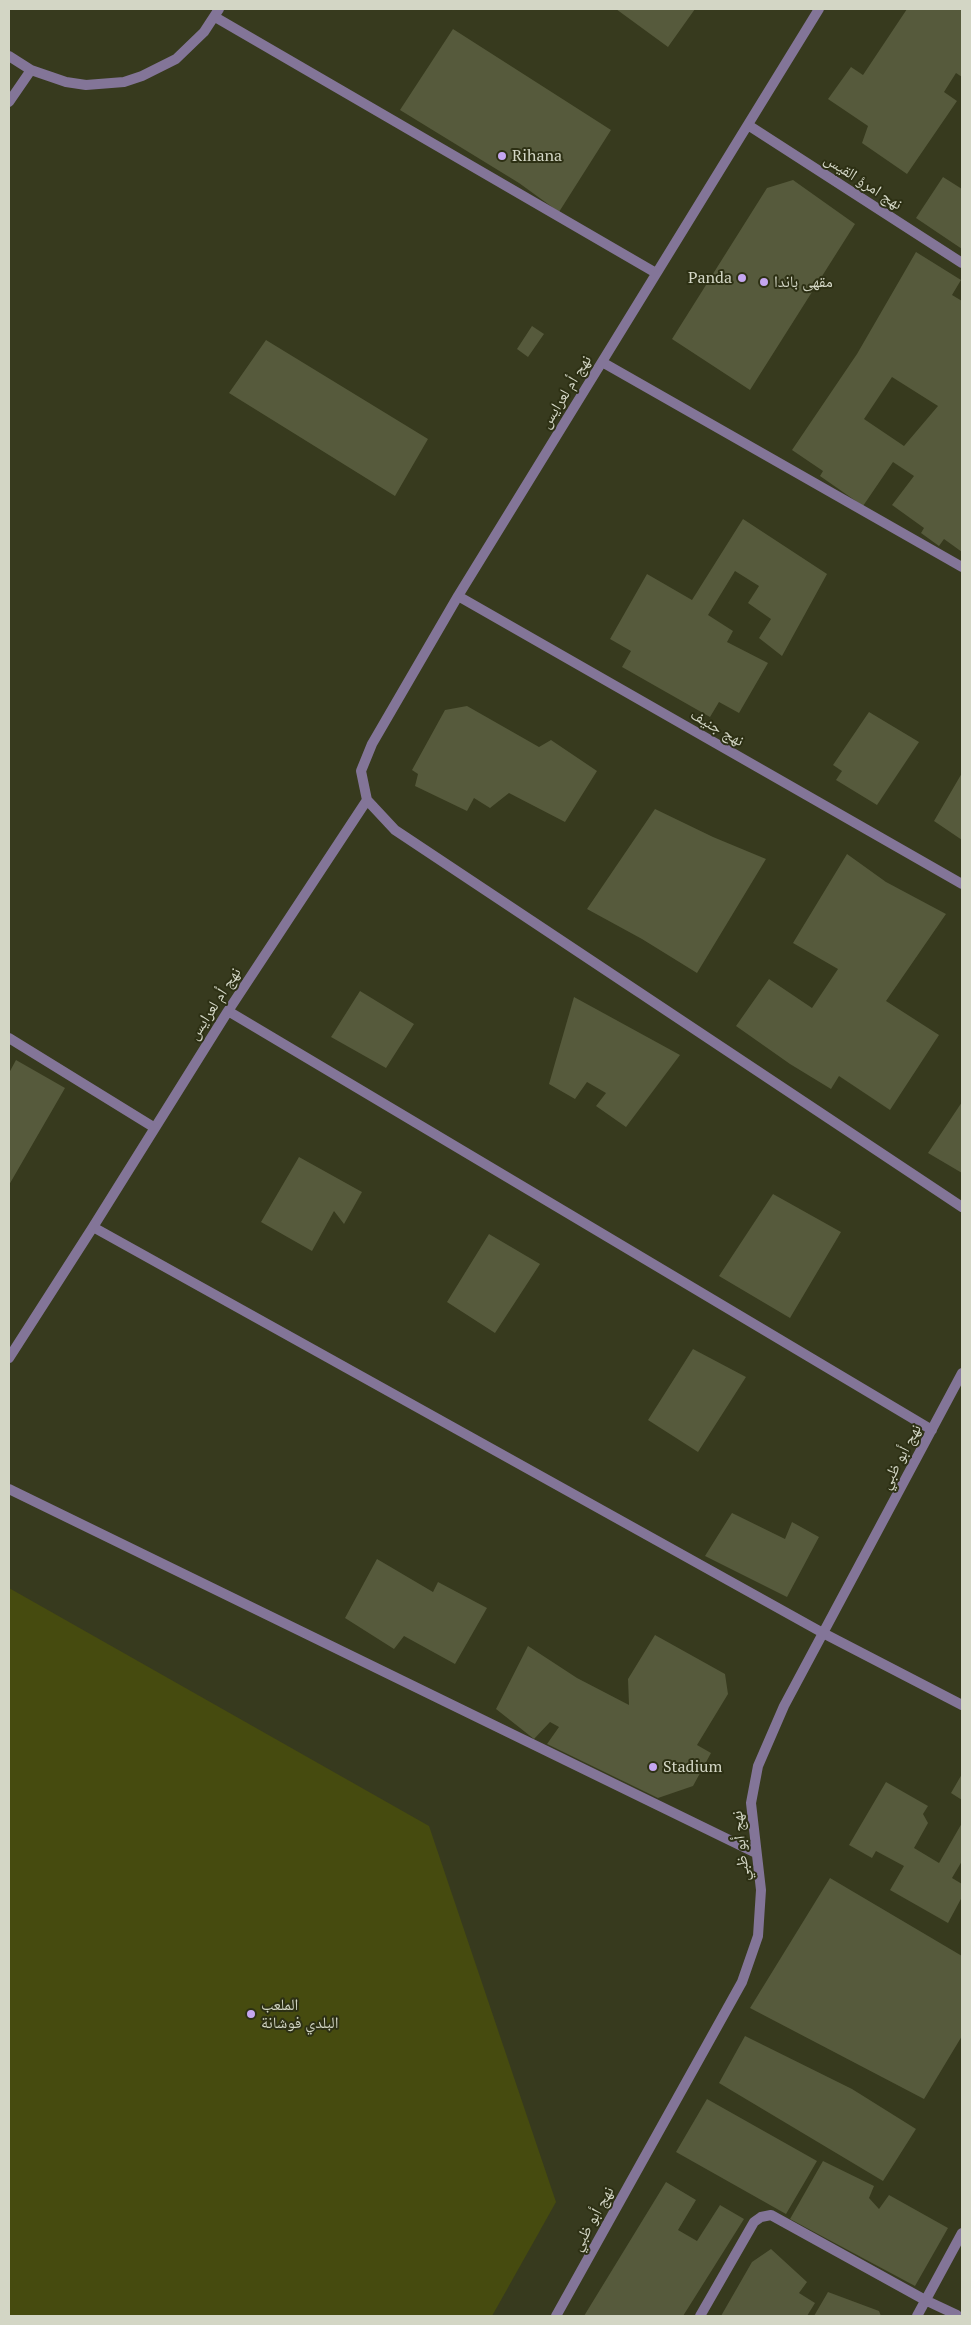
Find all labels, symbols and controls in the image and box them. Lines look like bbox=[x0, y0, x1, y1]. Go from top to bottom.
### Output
place label: Rihana bbox=[512, 146, 562, 166]
marker: Rihana bbox=[496, 150, 508, 162]
street label: نهج امرؤ القيس bbox=[820, 150, 906, 214]
place label: Panda bbox=[688, 268, 732, 288]
marker: Panda bbox=[736, 272, 748, 284]
place label: مقهى باندا bbox=[774, 272, 833, 292]
marker: مقهى باندا bbox=[758, 276, 770, 288]
street label: نهج أم لعرايس bbox=[536, 352, 596, 432]
street label: نهج جنيف bbox=[687, 705, 747, 751]
street label: نهج أم لعرايس bbox=[184, 964, 246, 1044]
street label: نهج أبو ظبي bbox=[876, 1421, 926, 1493]
place label: Stadium bbox=[663, 1757, 722, 1777]
marker: Stadium bbox=[647, 1761, 659, 1773]
street label: نهج أبو ظبي bbox=[728, 1810, 754, 1882]
place label: الملعب البلدي فوشانة bbox=[261, 1995, 339, 2033]
marker: الملعب البلدي فوشانة bbox=[245, 2008, 257, 2020]
street label: نهج أبو ظبي bbox=[567, 2183, 619, 2255]

